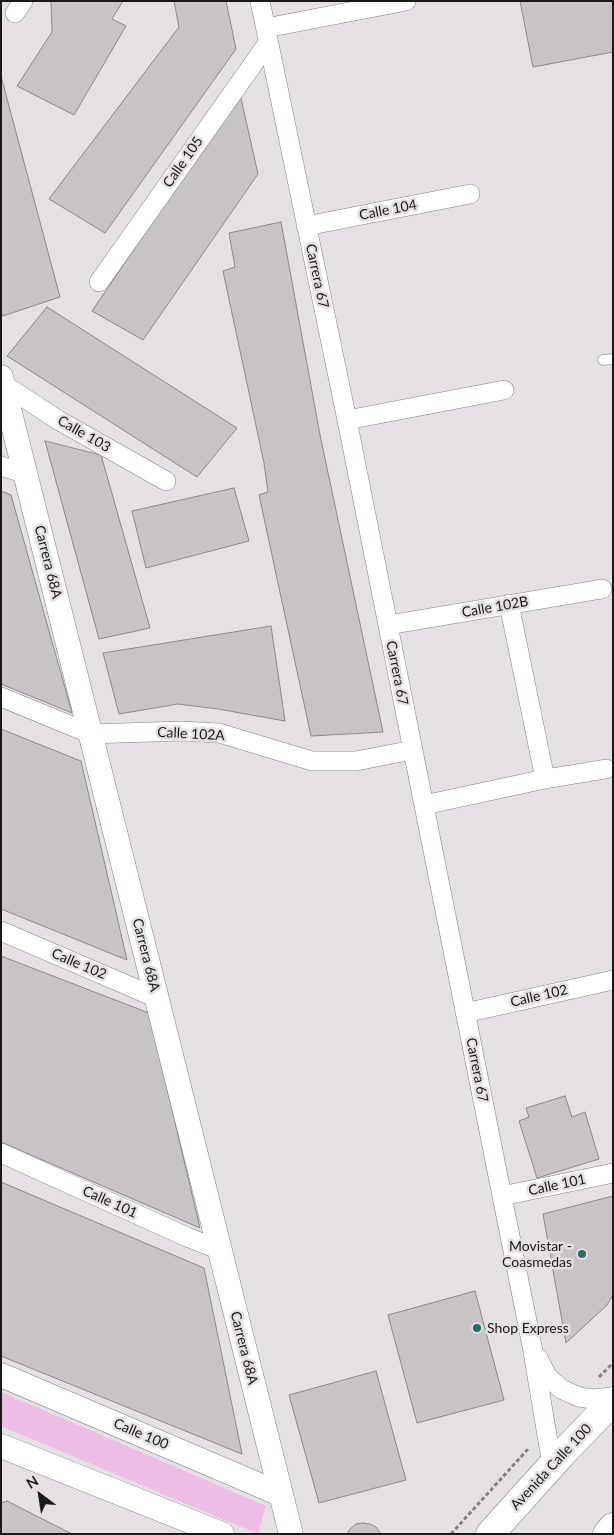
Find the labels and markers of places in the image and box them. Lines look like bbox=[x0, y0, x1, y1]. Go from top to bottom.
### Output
place label: Movistar - Coasmedas bbox=[502, 1238, 572, 1270]
marker: Movistar - Coasmedas bbox=[576, 1248, 588, 1260]
place label: Shop Express bbox=[487, 1320, 569, 1336]
marker: Shop Express bbox=[471, 1322, 483, 1334]

